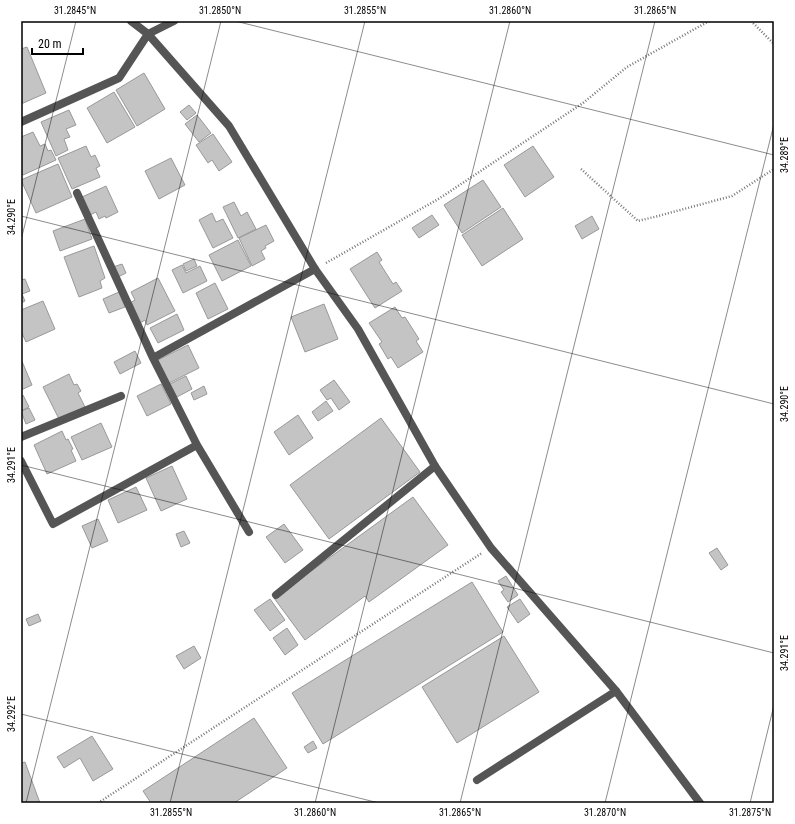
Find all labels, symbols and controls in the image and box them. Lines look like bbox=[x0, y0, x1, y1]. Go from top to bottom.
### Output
text: 31.2845°N bbox=[54, 5, 96, 16]
text: 31.2850°N bbox=[199, 5, 241, 16]
text: 31.2855°N bbox=[344, 5, 386, 16]
text: 31.2860°N bbox=[489, 5, 531, 16]
text: 31.2865°N bbox=[634, 5, 676, 16]
scale bar bbox=[32, 30, 83, 56]
text: 20 m bbox=[38, 37, 62, 51]
text: 34.289°E bbox=[779, 137, 790, 173]
text: 34.290°E bbox=[6, 199, 17, 235]
text: 34.290°E bbox=[779, 386, 790, 422]
text: 34.291°E bbox=[6, 447, 17, 483]
text: 34.291°E bbox=[779, 635, 790, 671]
text: 34.292°E bbox=[6, 696, 17, 732]
text: 31.2855°N bbox=[150, 807, 192, 818]
text: 31.2860°N bbox=[294, 807, 336, 818]
text: 31.2865°N bbox=[439, 807, 481, 818]
text: 31.2870°N bbox=[584, 807, 626, 818]
text: 31.2875°N bbox=[729, 807, 771, 818]

